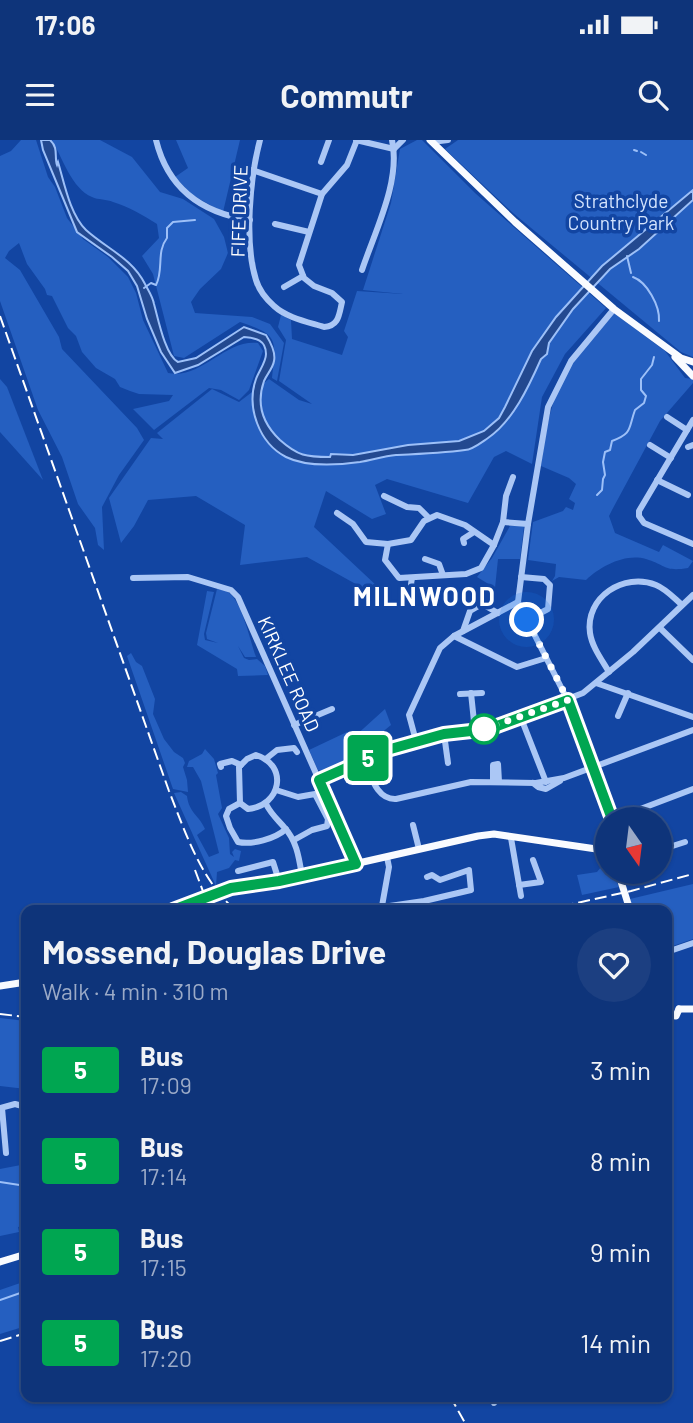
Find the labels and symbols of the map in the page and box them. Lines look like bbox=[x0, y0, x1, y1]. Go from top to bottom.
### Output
street label: FIFE DRIVE bbox=[225, 164, 252, 258]
park label: Strathclyde Country Park bbox=[568, 189, 674, 234]
district label: MILNWOOD bbox=[353, 580, 497, 611]
your location bbox=[509, 602, 544, 637]
street label: KIRKLEE ROAD bbox=[254, 612, 325, 735]
unlabelled marker bbox=[469, 714, 499, 744]
line badge: 5 bbox=[345, 735, 391, 781]
north arrow bbox=[595, 807, 672, 884]

